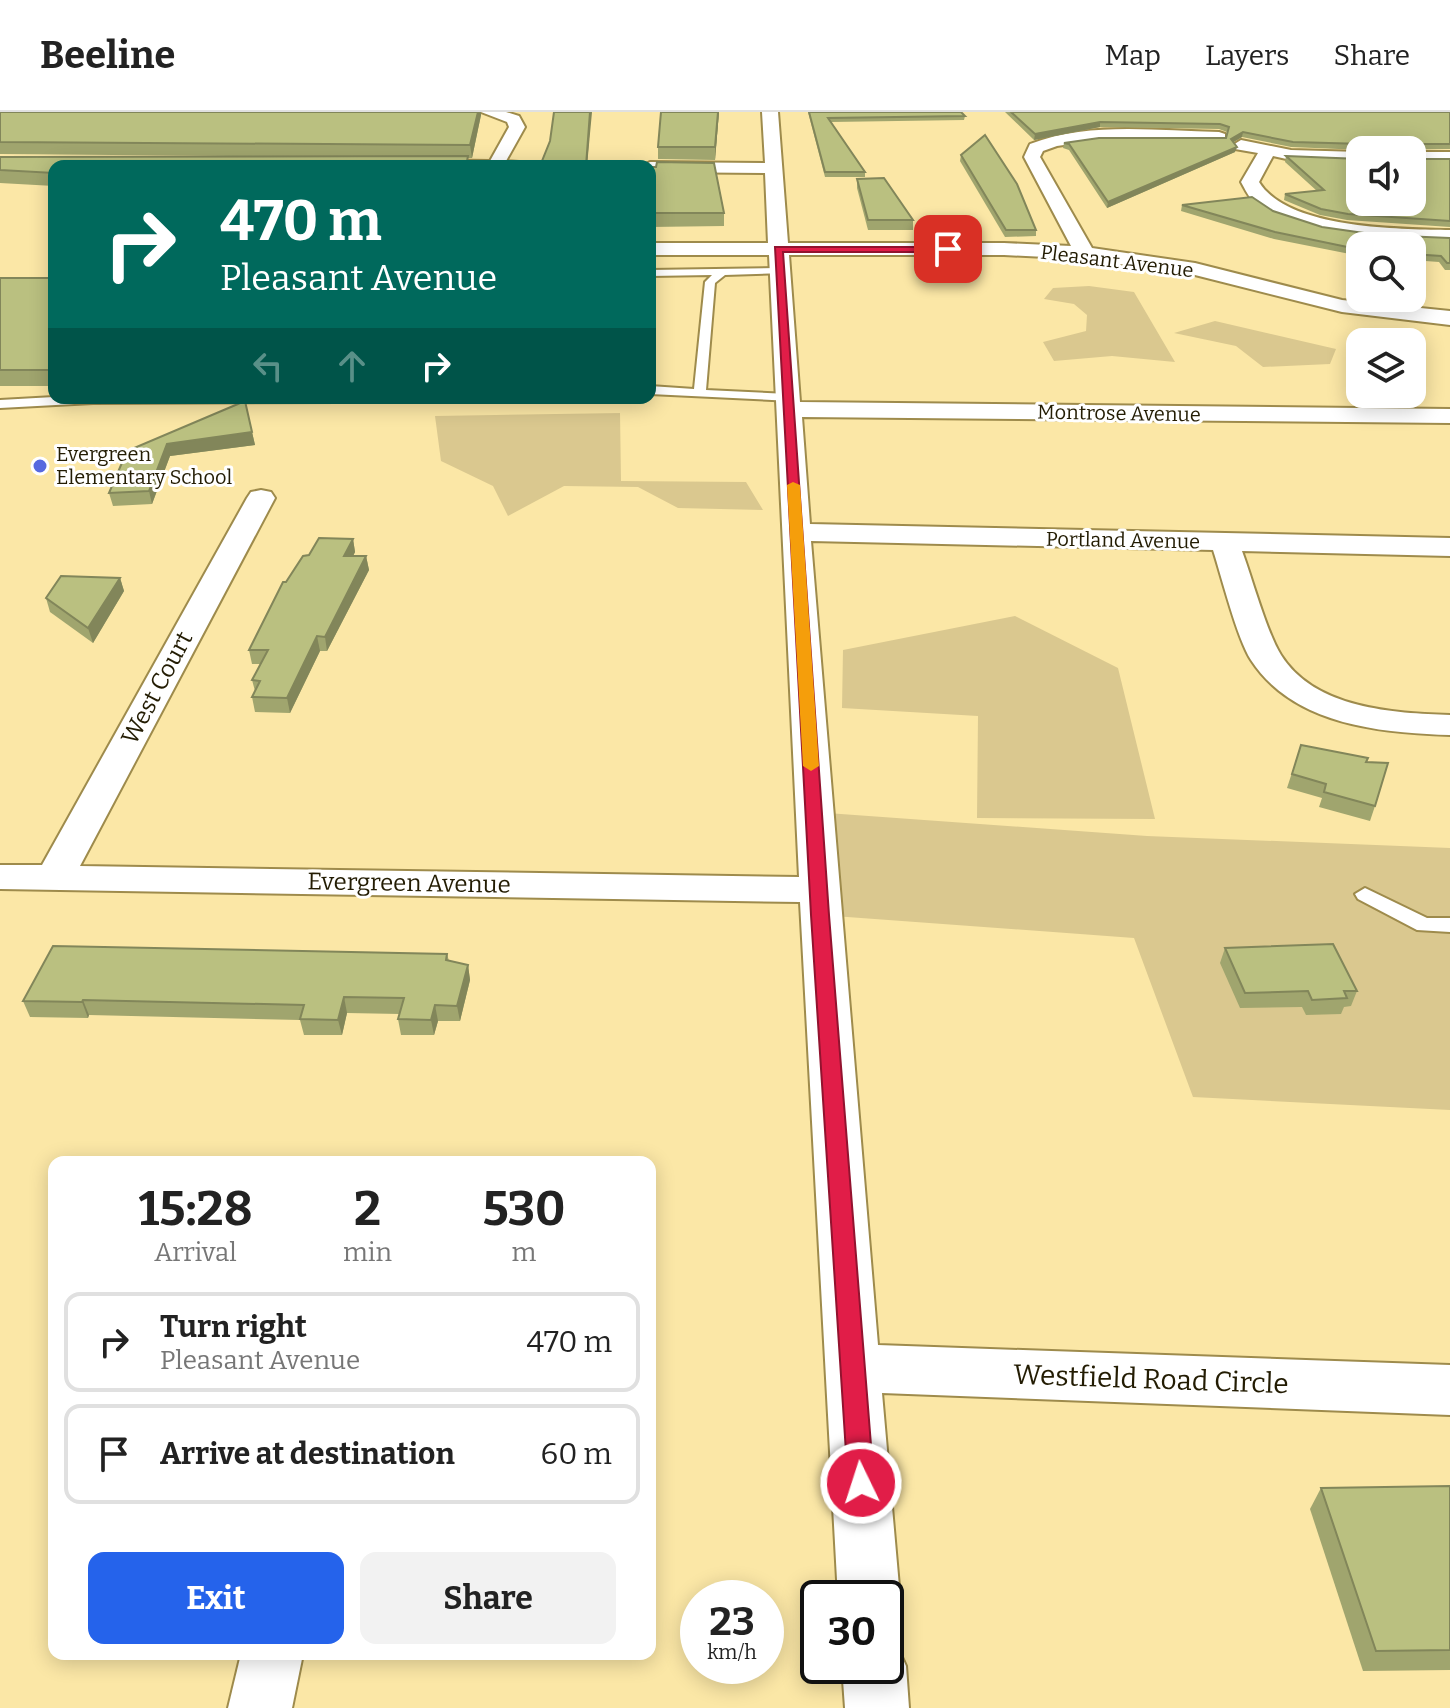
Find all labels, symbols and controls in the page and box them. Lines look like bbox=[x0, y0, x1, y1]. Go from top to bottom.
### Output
text: Beeline bbox=[40, 32, 175, 78]
text: Map bbox=[1104, 39, 1161, 72]
text: Layers bbox=[1205, 39, 1289, 72]
text: Share bbox=[1333, 39, 1410, 72]
map controls bbox=[1346, 136, 1426, 408]
button: sound bbox=[1346, 136, 1426, 216]
text: 470 m bbox=[220, 188, 382, 255]
icon: right bbox=[88, 192, 192, 296]
pin bbox=[914, 215, 982, 283]
icon: arrive bbox=[926, 227, 970, 271]
button: search bbox=[1346, 232, 1426, 312]
street label: Pleasant Avenue bbox=[1039, 240, 1195, 282]
text: Pleasant Avenue bbox=[220, 256, 497, 300]
button: layers bbox=[1346, 328, 1426, 408]
icon: left bbox=[246, 344, 290, 388]
icon: ahead bbox=[330, 344, 374, 388]
icon: right bbox=[414, 344, 458, 388]
street label: Montrose Avenue bbox=[1037, 400, 1201, 426]
place label: Evergreen Elementary School bbox=[56, 442, 233, 489]
marker: Evergreen Elementary School bbox=[31, 457, 49, 475]
street label: Portland Avenue bbox=[1046, 527, 1200, 553]
street label: West Court bbox=[116, 627, 199, 749]
street label: Evergreen Avenue bbox=[307, 867, 511, 899]
text: 15:28 bbox=[138, 1180, 253, 1238]
text: 2 bbox=[354, 1180, 381, 1238]
text: 530 bbox=[482, 1180, 566, 1238]
text: Arrival bbox=[154, 1237, 237, 1268]
text: min bbox=[343, 1237, 392, 1268]
text: m bbox=[512, 1237, 536, 1268]
text: Turn right bbox=[160, 1309, 307, 1345]
icon: right bbox=[92, 1320, 136, 1364]
text: 470 m bbox=[527, 1324, 612, 1360]
text: Pleasant Avenue bbox=[160, 1345, 360, 1376]
street label: Westfield Road Circle bbox=[1013, 1358, 1289, 1400]
icon: arrive bbox=[92, 1432, 136, 1476]
text: Arrive at destination bbox=[160, 1436, 455, 1472]
text: 60 m bbox=[541, 1436, 612, 1472]
position arrow bbox=[819, 1441, 903, 1525]
button: Exit bbox=[88, 1552, 344, 1644]
button: Share bbox=[360, 1552, 616, 1644]
speed limit sign: 30 bbox=[800, 1580, 904, 1684]
text: 23 bbox=[709, 1598, 755, 1646]
text: km/h bbox=[707, 1640, 757, 1664]

